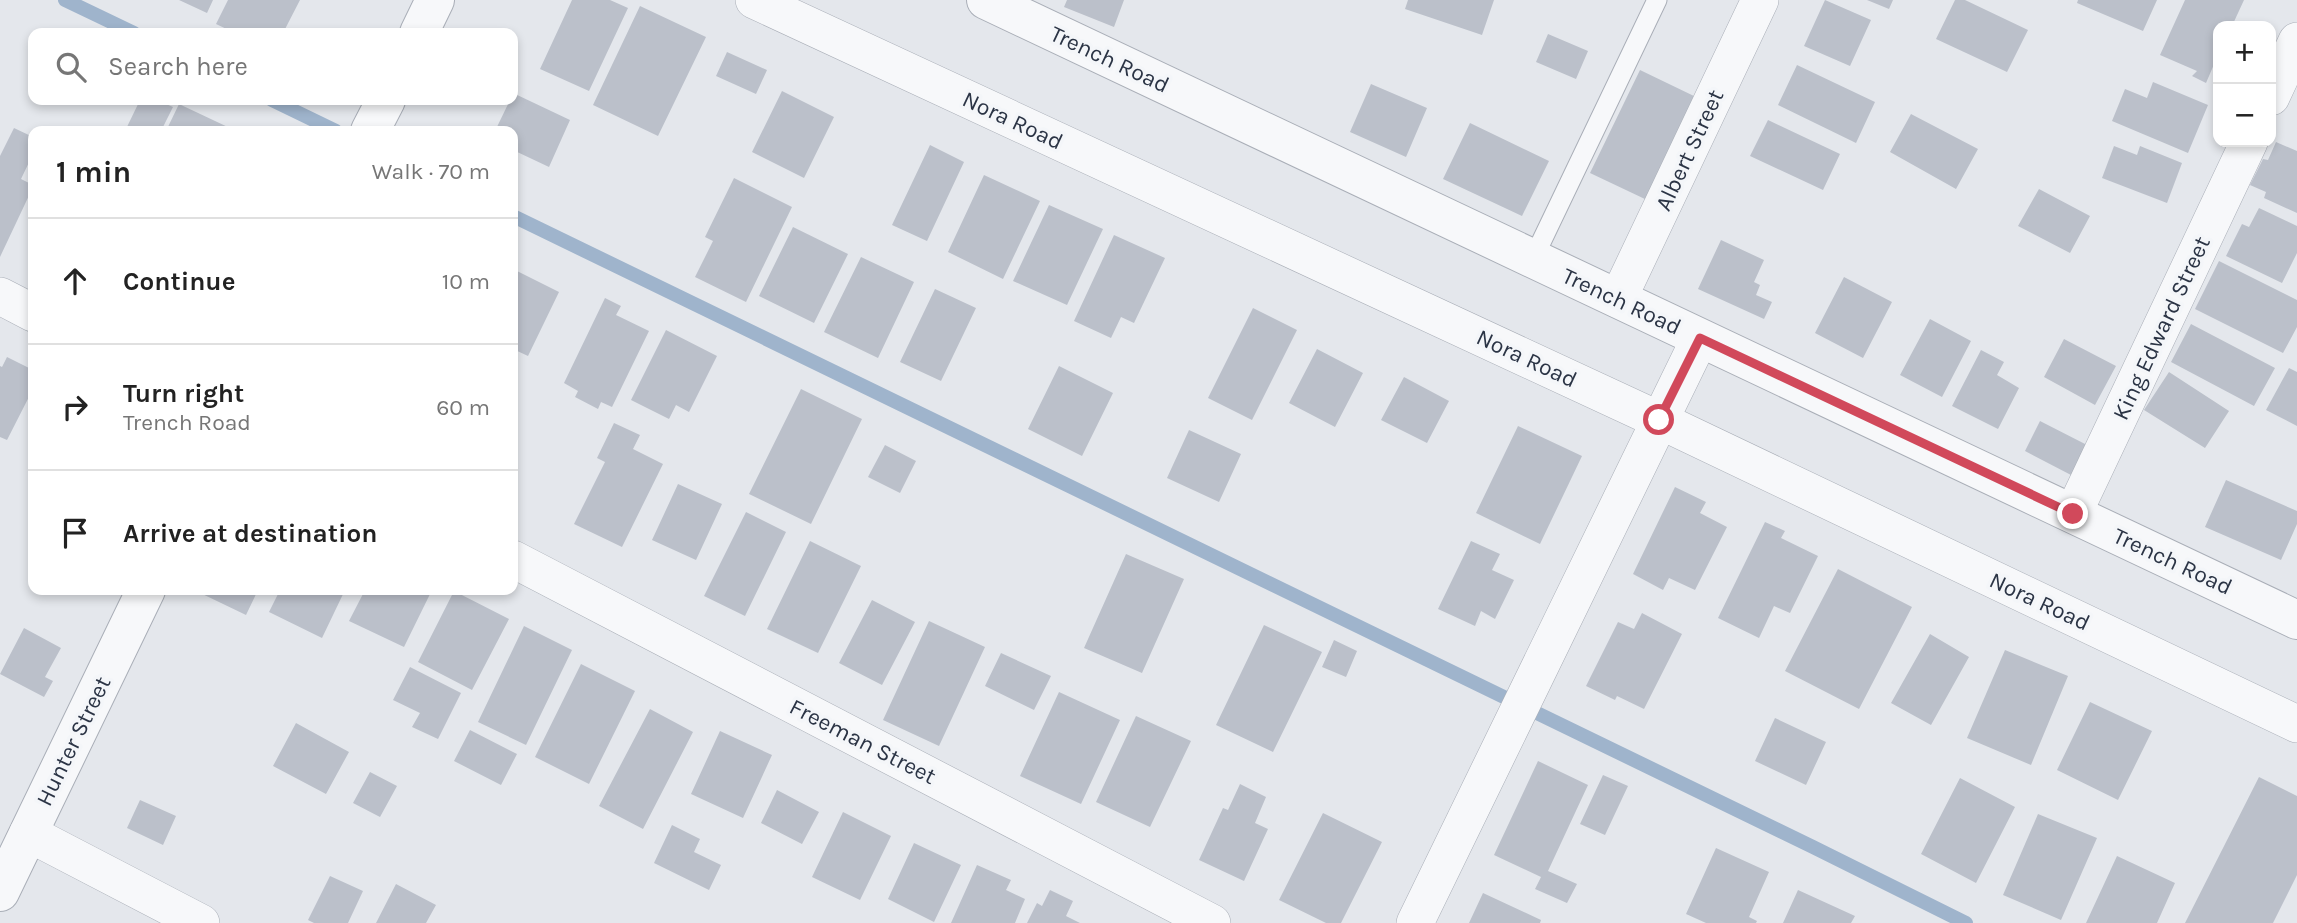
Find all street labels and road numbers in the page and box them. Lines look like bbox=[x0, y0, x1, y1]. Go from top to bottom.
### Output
street label: Trench Road bbox=[1046, 20, 1173, 99]
street label: Nora Road bbox=[958, 85, 1067, 155]
street label: Albert Street bbox=[1650, 85, 1729, 215]
street label: King Edward Street bbox=[2107, 232, 2216, 424]
street label: Trench Road bbox=[1558, 262, 1685, 341]
street label: Nora Road bbox=[1472, 323, 1581, 393]
street label: Trench Road bbox=[2109, 522, 2236, 601]
street label: Nora Road bbox=[1985, 566, 2094, 636]
street label: Hunter Street bbox=[31, 672, 117, 810]
street label: Freeman Street bbox=[785, 693, 941, 790]

